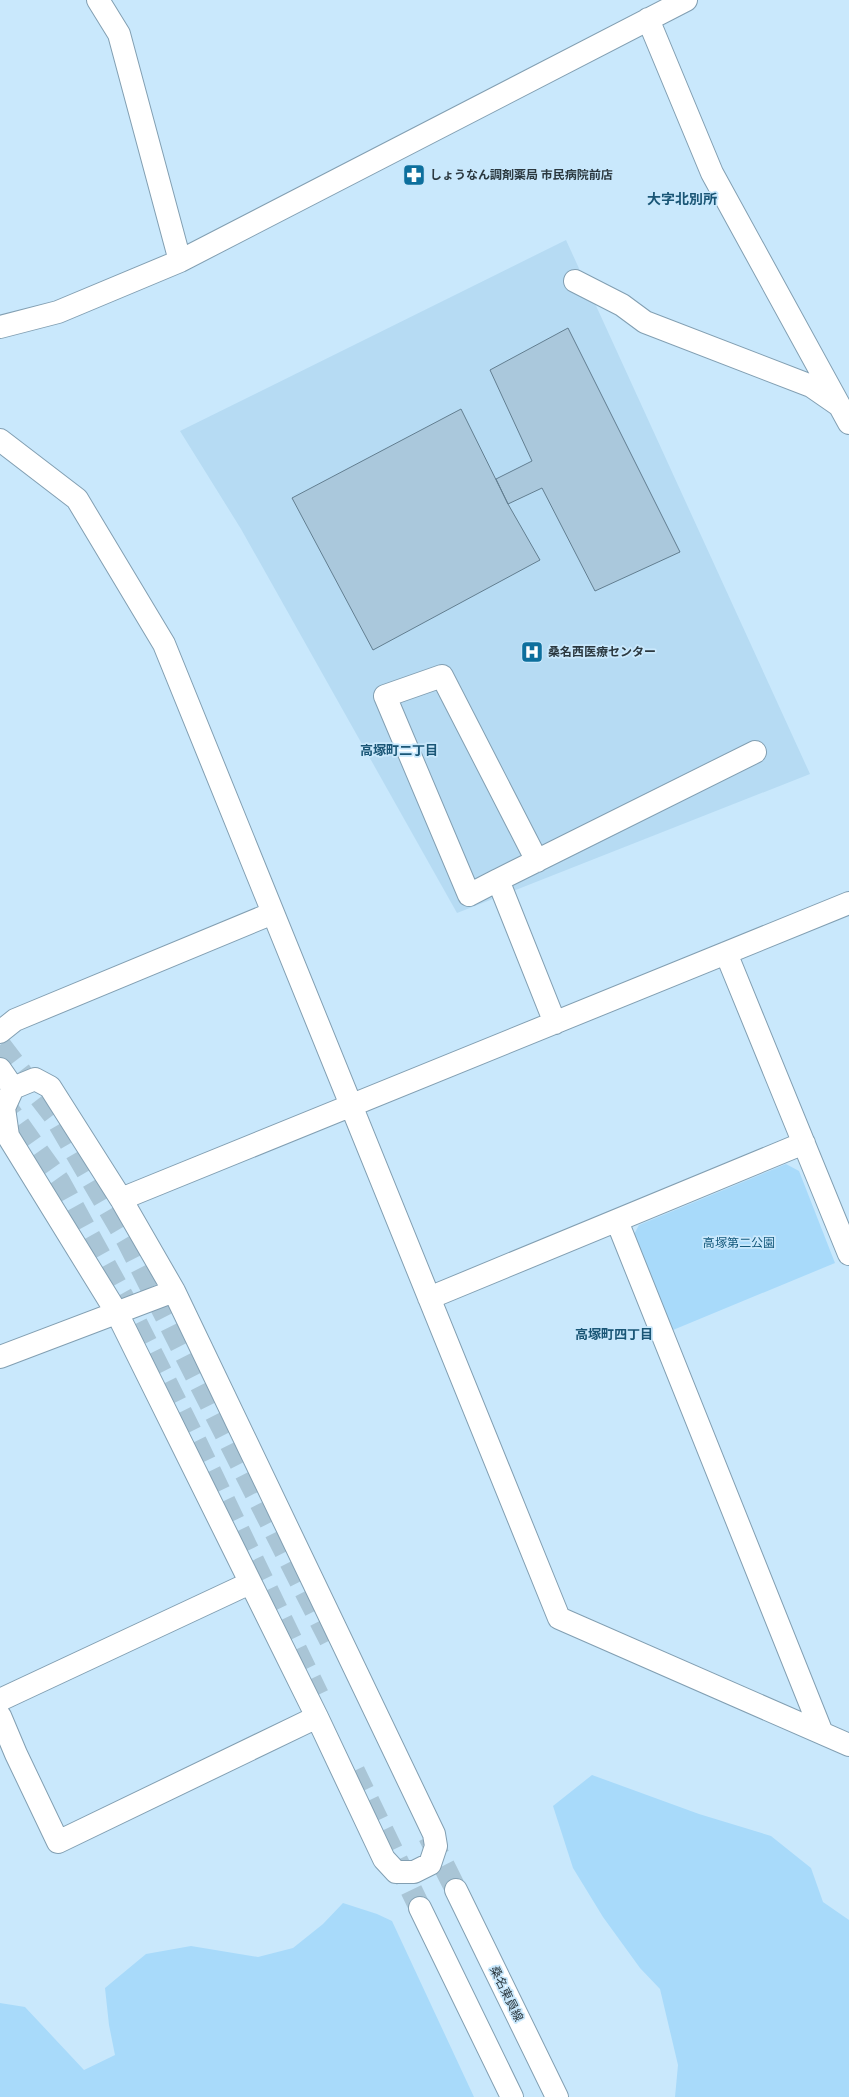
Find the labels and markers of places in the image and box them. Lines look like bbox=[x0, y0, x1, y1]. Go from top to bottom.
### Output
pharmacy icon: しょうなん調剤薬局 市民病院前店 bbox=[401, 162, 427, 188]
place label: しょうなん調剤薬局 市民病院前店 bbox=[430, 168, 613, 183]
hospital icon: 桑名西医療センター bbox=[519, 639, 545, 665]
place label: 桑名西医療センター bbox=[548, 645, 656, 660]

